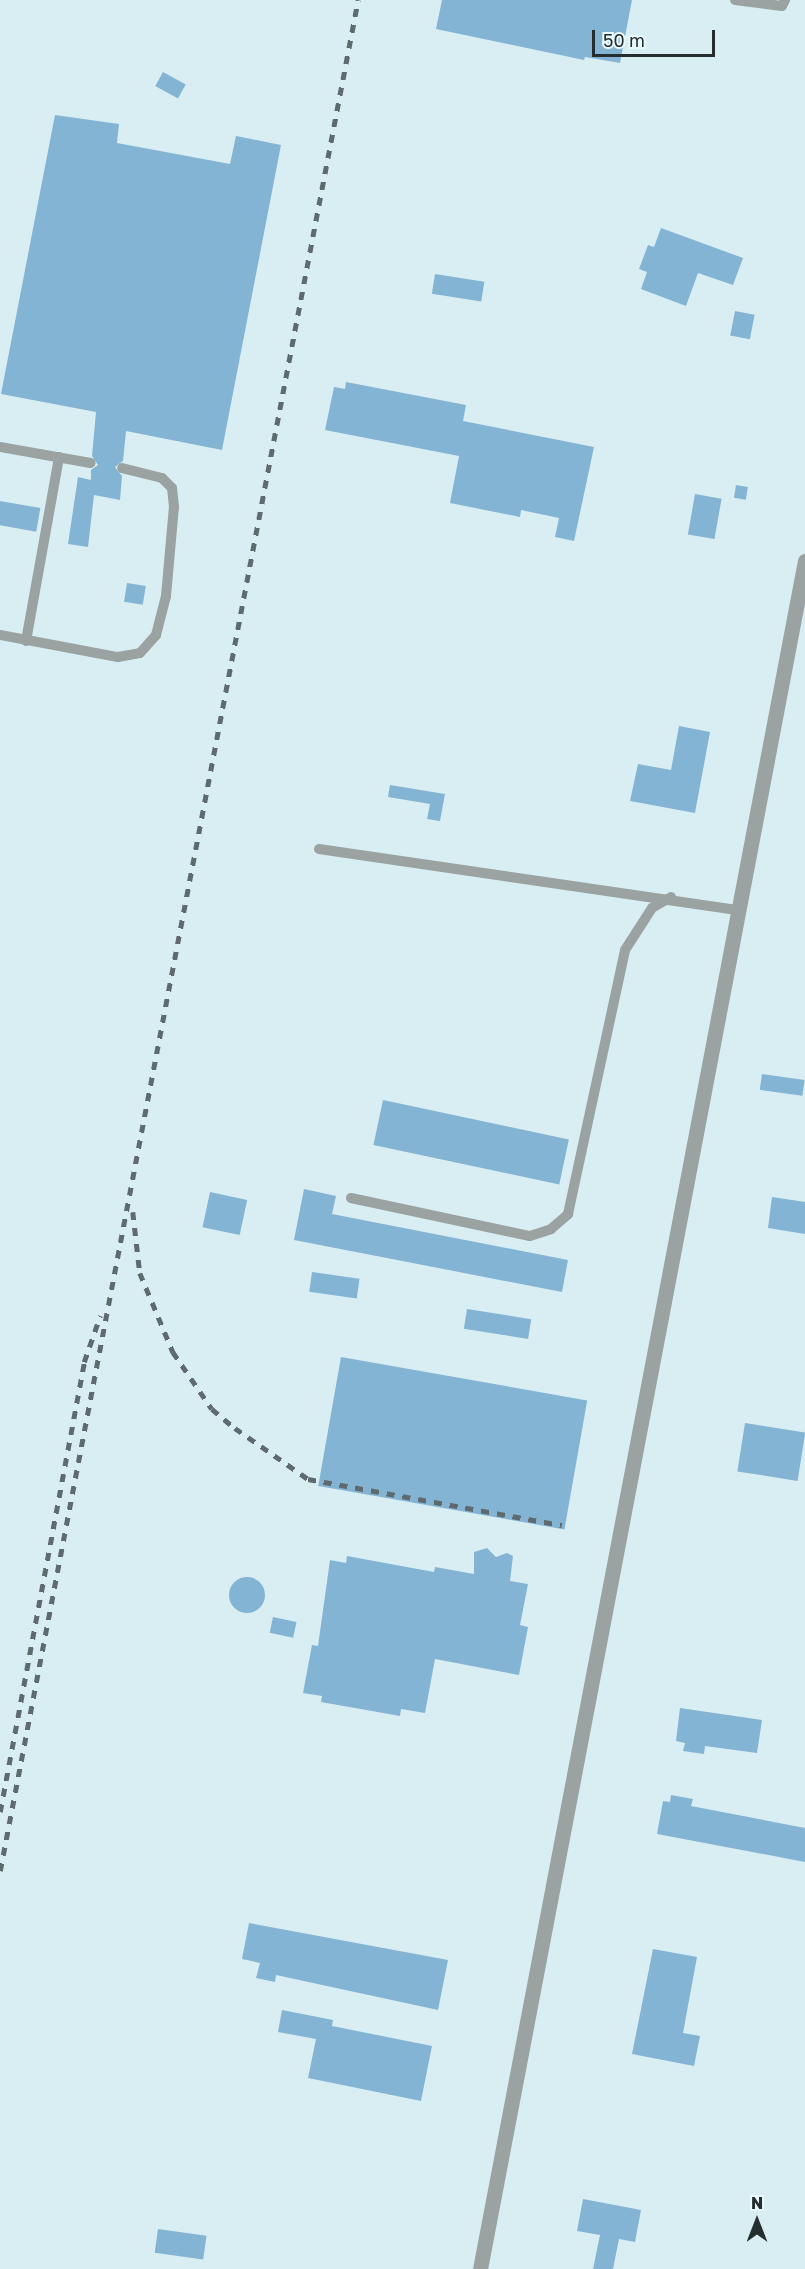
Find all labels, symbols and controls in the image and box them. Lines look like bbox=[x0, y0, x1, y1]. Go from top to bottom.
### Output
scale bar bbox=[595, 18, 718, 56]
text: 50 m bbox=[603, 29, 645, 51]
north arrow bbox=[727, 2191, 787, 2251]
text: N bbox=[751, 2193, 763, 2213]

